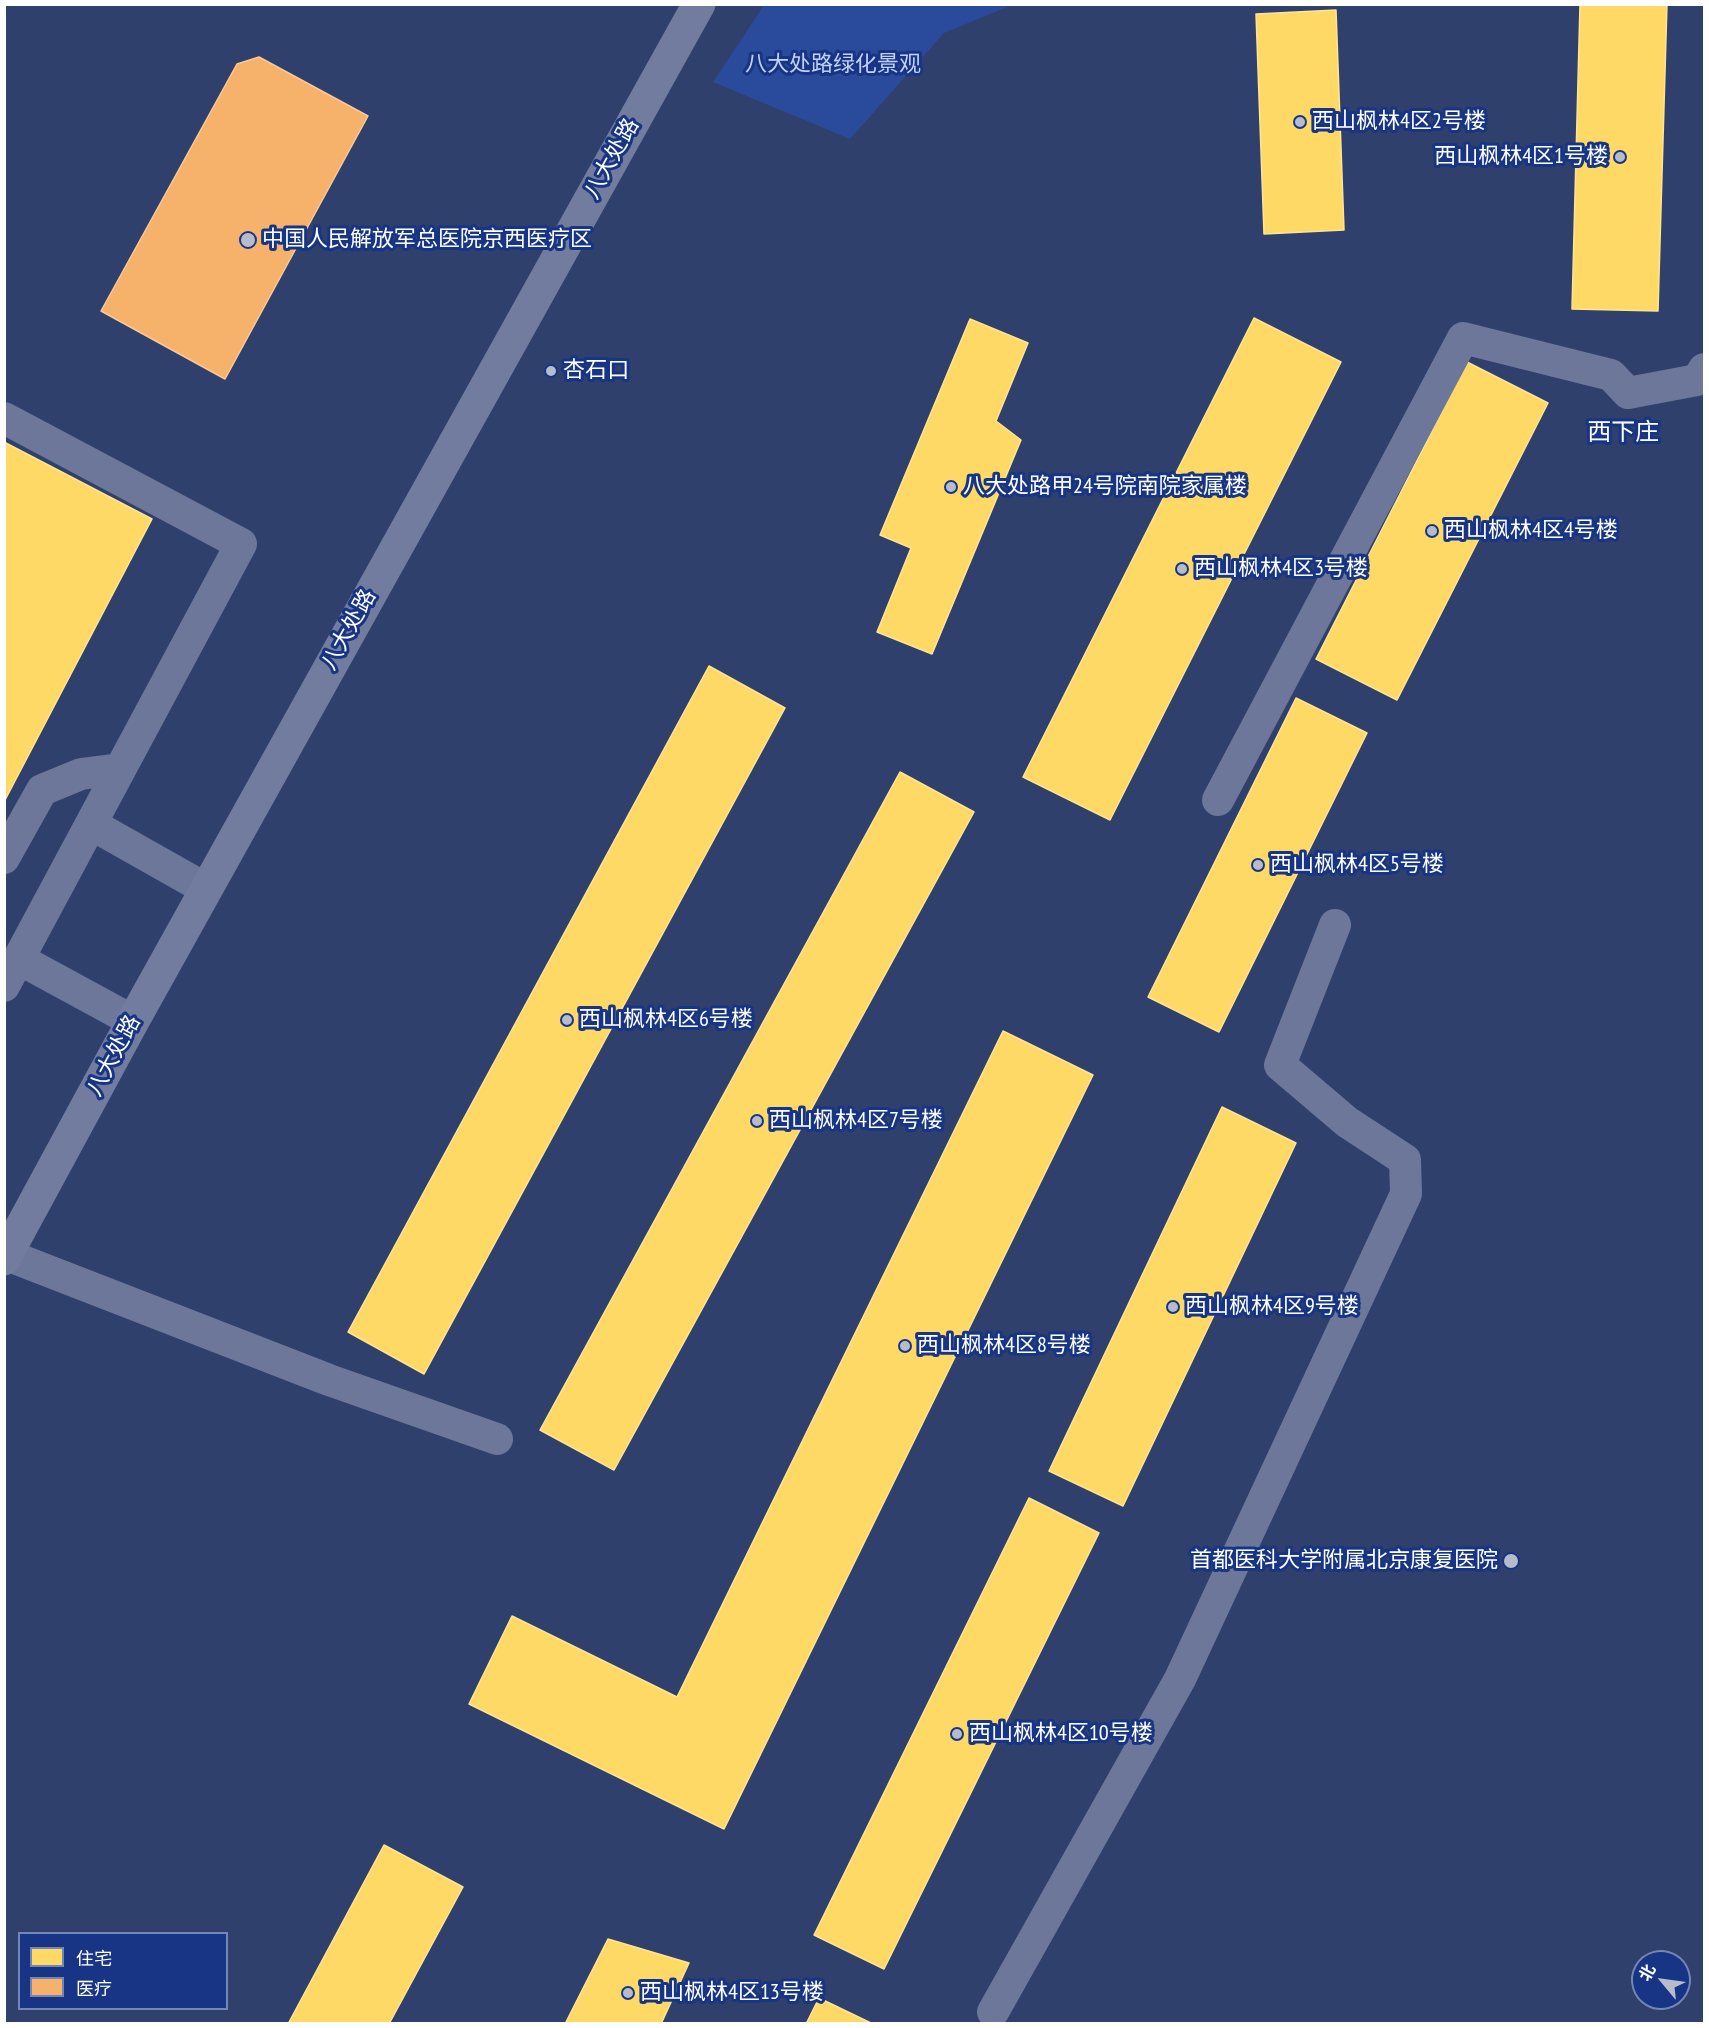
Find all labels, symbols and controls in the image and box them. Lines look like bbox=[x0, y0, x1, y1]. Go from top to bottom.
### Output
park label: 八大处路绿化景观 bbox=[745, 52, 921, 78]
place label: 西山枫林4区2号楼 bbox=[1312, 109, 1486, 135]
street label: 八大处路 bbox=[579, 114, 645, 204]
marker: 西山枫林4区2号楼 bbox=[1293, 115, 1307, 129]
place label: 西山枫林4区1号楼 bbox=[1434, 144, 1608, 170]
marker: 西山枫林4区1号楼 bbox=[1613, 150, 1627, 164]
place label: 中国人民解放军总医院京西医疗区 bbox=[262, 227, 592, 253]
marker: 中国人民解放军总医院京西医疗区 bbox=[239, 231, 257, 249]
place label: 杏石口 bbox=[563, 358, 629, 384]
marker: 杏石口 bbox=[544, 364, 558, 378]
district label: 西下庄 bbox=[1587, 419, 1659, 447]
place label: 八大处路甲24号院南院家属楼 bbox=[963, 474, 1247, 500]
marker: 八大处路甲24号院南院家属楼 bbox=[944, 480, 958, 494]
place label: 西山枫林4区4号楼 bbox=[1444, 518, 1618, 544]
marker: 西山枫林4区4号楼 bbox=[1425, 524, 1439, 538]
place label: 西山枫林4区3号楼 bbox=[1194, 556, 1368, 582]
marker: 西山枫林4区3号楼 bbox=[1175, 562, 1189, 576]
street label: 八大处路 bbox=[316, 585, 382, 675]
place label: 西山枫林4区5号楼 bbox=[1270, 852, 1444, 878]
marker: 西山枫林4区5号楼 bbox=[1251, 858, 1265, 872]
place label: 西山枫林4区6号楼 bbox=[579, 1007, 753, 1033]
street label: 八大处路 bbox=[82, 1011, 146, 1101]
marker: 西山枫林4区6号楼 bbox=[560, 1013, 574, 1027]
place label: 西山枫林4区7号楼 bbox=[769, 1108, 943, 1134]
marker: 西山枫林4区7号楼 bbox=[750, 1114, 764, 1128]
place label: 西山枫林4区9号楼 bbox=[1185, 1294, 1359, 1320]
marker: 西山枫林4区9号楼 bbox=[1166, 1300, 1180, 1314]
place label: 西山枫林4区8号楼 bbox=[917, 1333, 1091, 1359]
marker: 西山枫林4区8号楼 bbox=[898, 1339, 912, 1353]
place label: 首都医科大学附属北京康复医院 bbox=[1190, 1548, 1498, 1574]
marker: 首都医科大学附属北京康复医院 bbox=[1502, 1552, 1520, 1570]
place label: 西山枫林4区10号楼 bbox=[969, 1721, 1153, 1747]
marker: 西山枫林4区10号楼 bbox=[950, 1727, 964, 1741]
legend bbox=[18, 1932, 228, 2010]
text: 住宅 bbox=[76, 1947, 112, 1970]
north arrow bbox=[1631, 1950, 1691, 2010]
text: 北 bbox=[1634, 1960, 1660, 1984]
text: 医疗 bbox=[76, 1977, 112, 2000]
place label: 西山枫林4区13号楼 bbox=[640, 1980, 824, 2006]
marker: 西山枫林4区13号楼 bbox=[621, 1986, 635, 2000]

